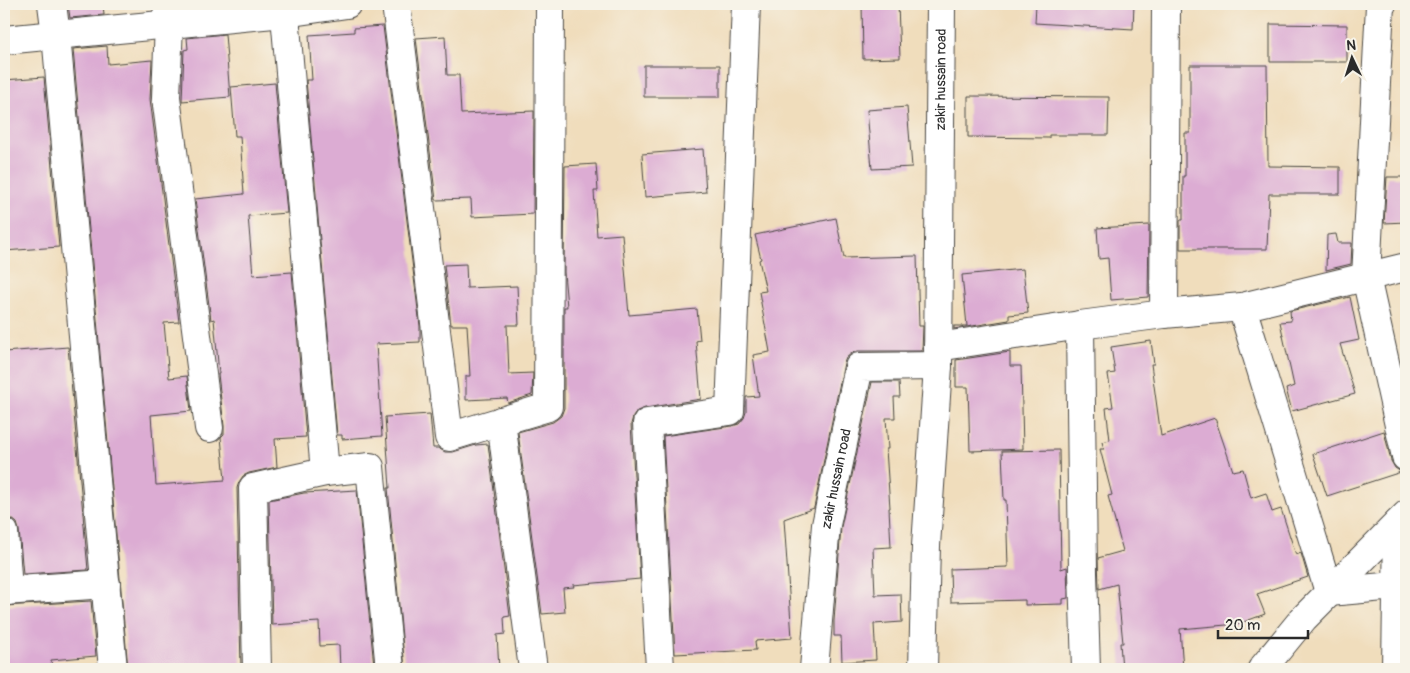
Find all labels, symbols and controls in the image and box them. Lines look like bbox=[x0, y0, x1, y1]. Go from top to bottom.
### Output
street label: zakir hussain road bbox=[931, 28, 949, 130]
north arrow bbox=[1328, 32, 1378, 82]
text: N bbox=[1346, 37, 1356, 54]
street label: zakir hussain road bbox=[817, 427, 854, 530]
scale bar bbox=[1218, 608, 1308, 640]
text: 20 m bbox=[1225, 616, 1260, 635]

